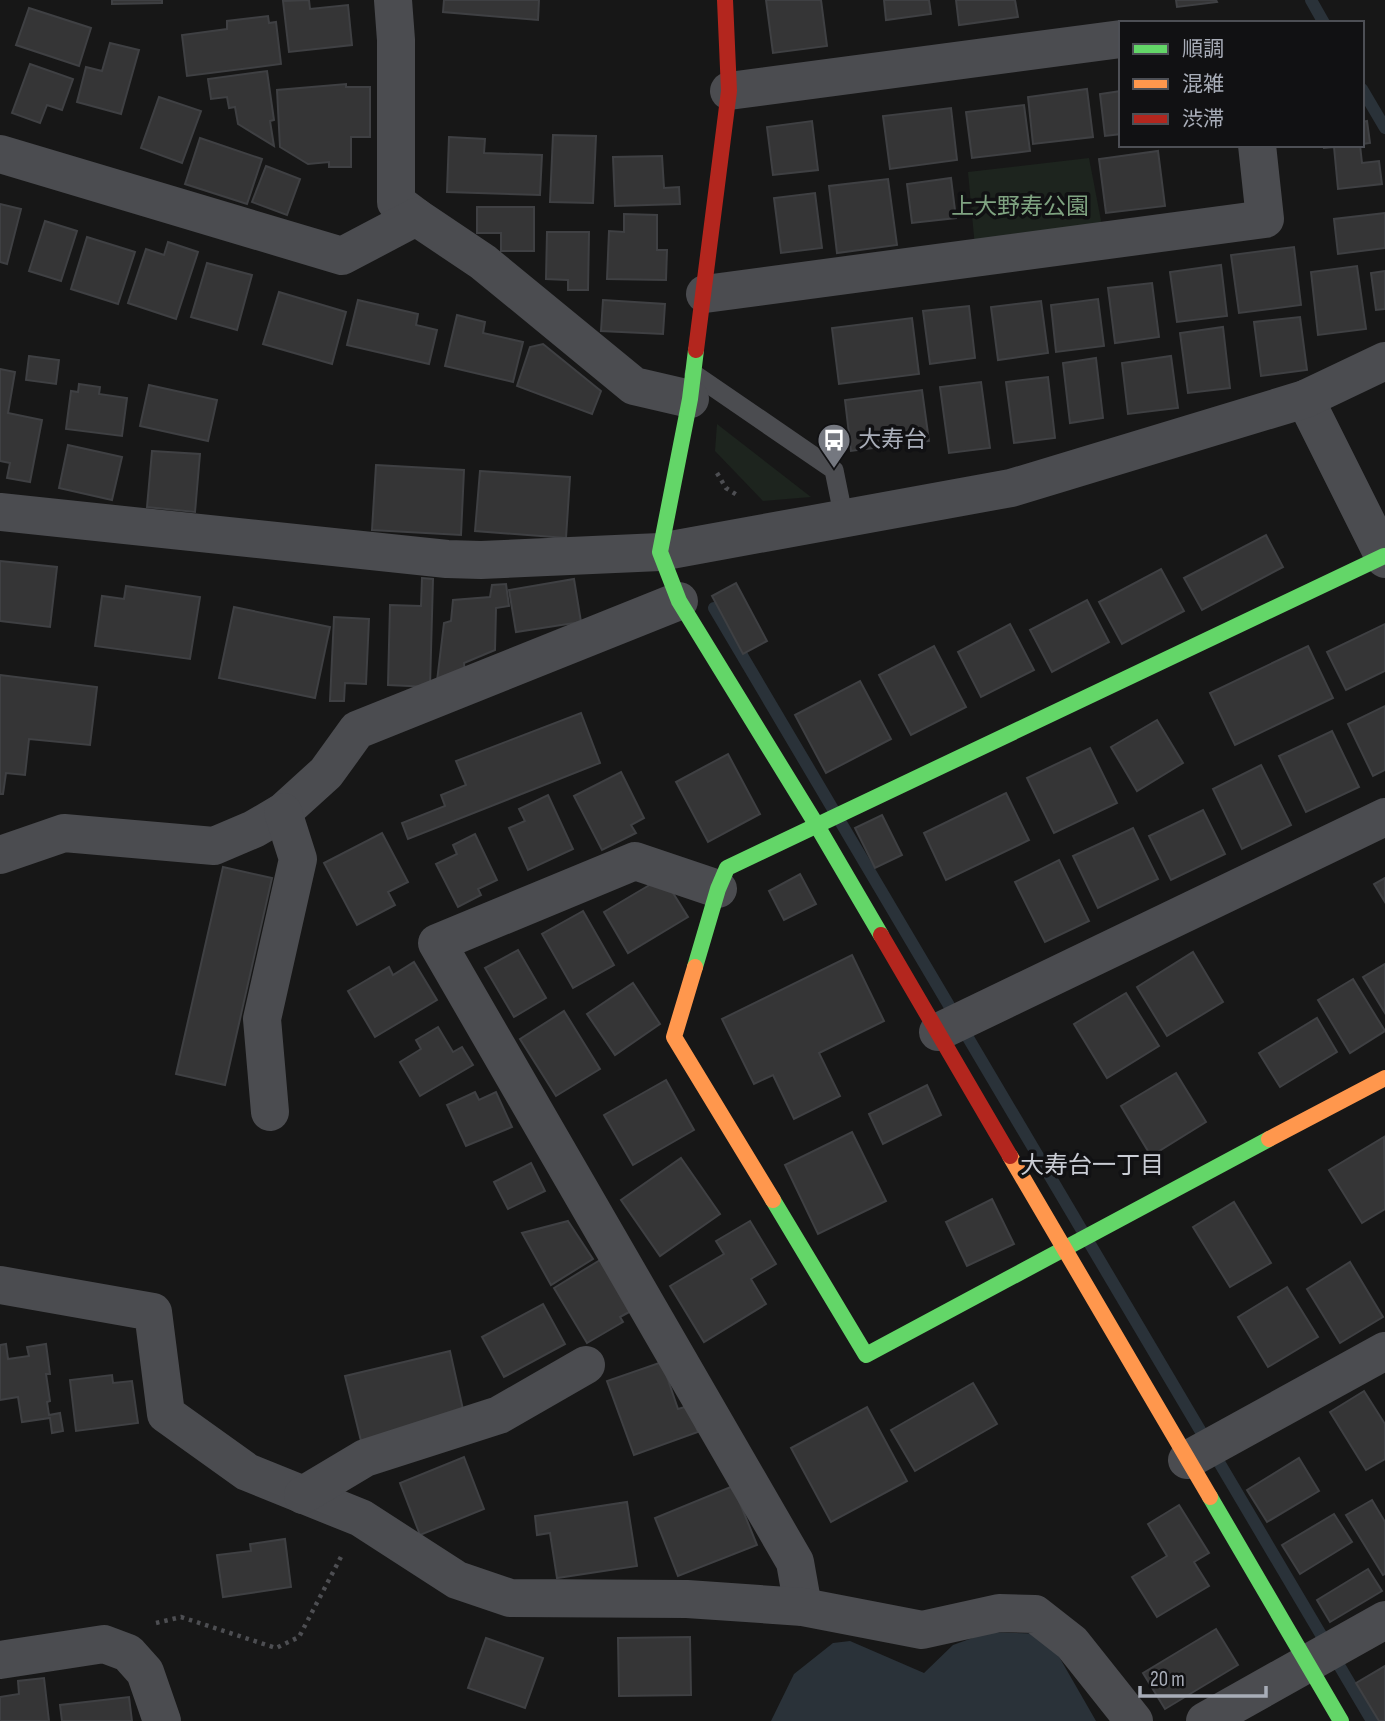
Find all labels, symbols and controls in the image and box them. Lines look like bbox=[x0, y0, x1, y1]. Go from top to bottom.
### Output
legend bbox=[1119, 21, 1364, 147]
text: 順調 bbox=[1182, 37, 1224, 62]
text: 混雑 bbox=[1182, 72, 1224, 97]
text: 渋滞 bbox=[1182, 107, 1224, 132]
park label: 上大野寿公園 bbox=[951, 193, 1089, 221]
bus stop icon: 大寿台 bbox=[815, 421, 853, 470]
place label: 大寿台 bbox=[858, 426, 927, 454]
district label: 大寿台一丁目 bbox=[1020, 1151, 1164, 1180]
scale bar bbox=[1140, 1654, 1266, 1698]
text: 20 m bbox=[1150, 1667, 1185, 1692]

